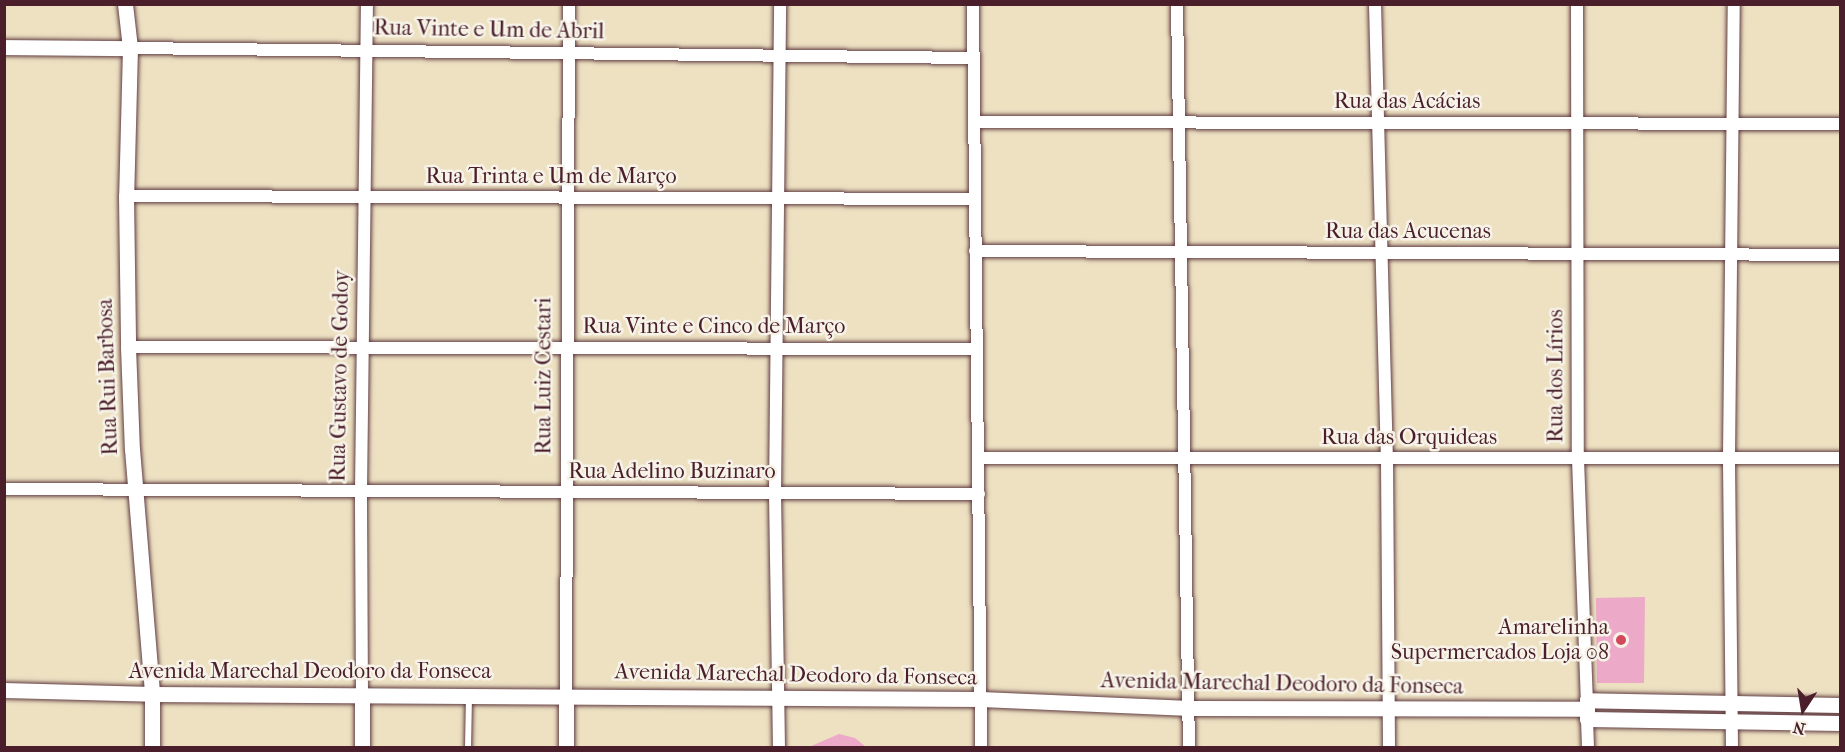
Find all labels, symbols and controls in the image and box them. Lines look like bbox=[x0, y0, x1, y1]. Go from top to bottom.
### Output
street label: Rua Vinte e Um de Abril bbox=[373, 15, 605, 45]
street label: Rua das Acácias bbox=[1334, 89, 1480, 115]
street label: Rua Trinta e Um de Março bbox=[425, 164, 677, 190]
street label: Rua das Acucenas bbox=[1325, 219, 1491, 245]
street label: Rua Gustavo de Godoy bbox=[325, 270, 355, 482]
street label: Rua Luiz Cestari bbox=[531, 297, 557, 455]
street label: Rua Rui Barbosa bbox=[92, 298, 124, 456]
street label: Rua dos Lírios bbox=[1543, 309, 1569, 443]
street label: Rua Vinte e Cinco de Março bbox=[583, 314, 845, 340]
street label: Rua das Orquideas bbox=[1321, 425, 1497, 451]
street label: Rua Adelino Buzinaro bbox=[568, 459, 776, 485]
place label: Amarelinha Supermercados Loja 08 bbox=[1391, 614, 1609, 666]
marker: Amarelinha Supermercados Loja 08 bbox=[1614, 633, 1628, 647]
street label: Avenida Marechal Deodoro da Fonseca bbox=[129, 659, 491, 685]
street label: Avenida Marechal Deodoro da Fonseca bbox=[614, 659, 978, 691]
street label: Avenida Marechal Deodoro da Fonseca bbox=[1100, 668, 1464, 700]
north arrow bbox=[1773, 680, 1833, 740]
text: N bbox=[1791, 718, 1807, 739]

